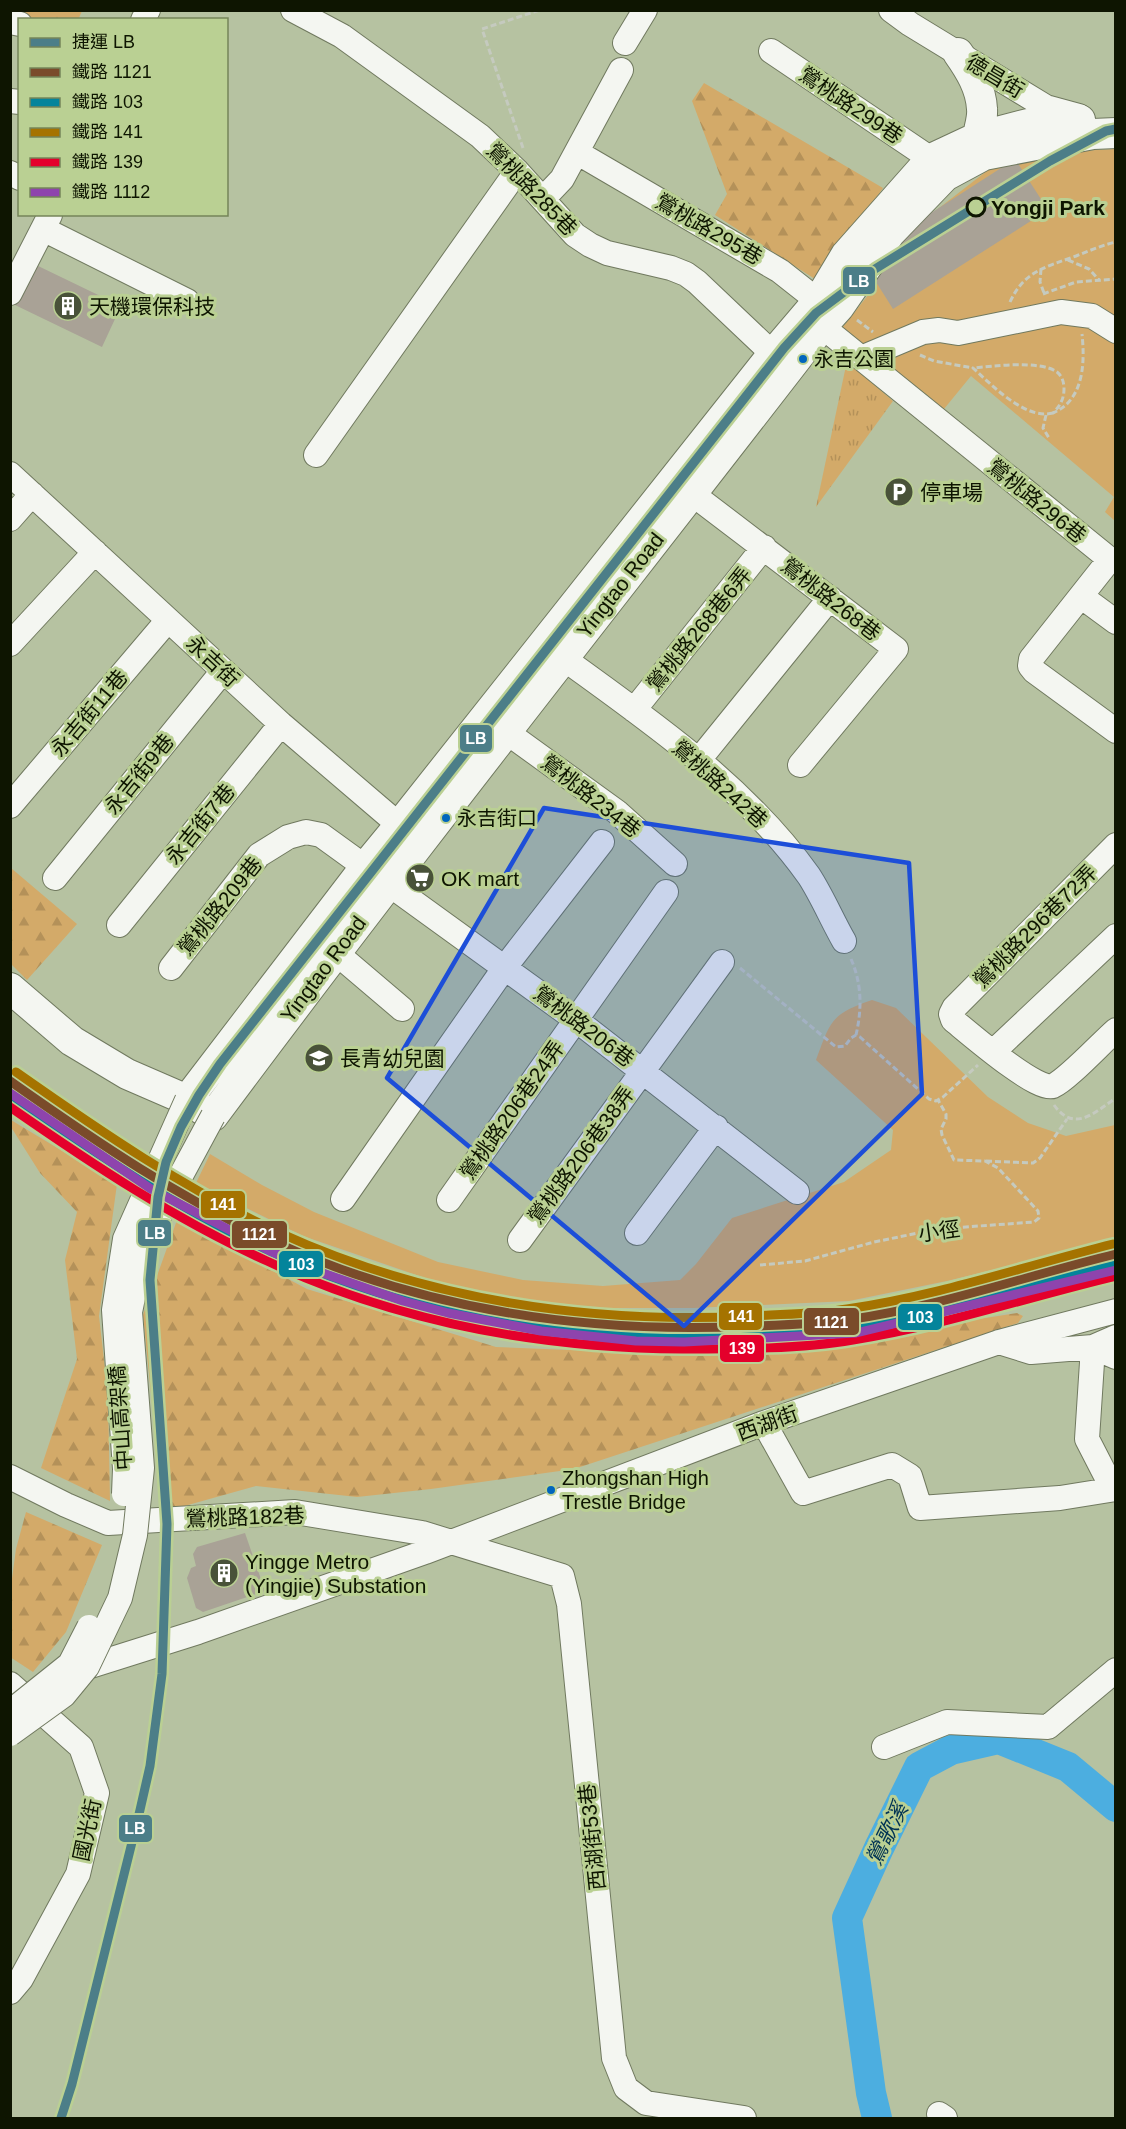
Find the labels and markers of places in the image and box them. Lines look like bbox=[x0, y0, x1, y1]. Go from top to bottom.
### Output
place label: Yongji Park bbox=[991, 196, 1105, 219]
marker: Yongji Park bbox=[966, 197, 986, 217]
building icon: 天機環保科技 bbox=[52, 290, 84, 322]
place label: 天機環保科技 bbox=[89, 295, 215, 318]
place label: 永吉公園 bbox=[814, 348, 894, 370]
marker: 永吉公園 bbox=[797, 353, 809, 365]
parking icon: 停車場 bbox=[883, 476, 915, 508]
place label: 停車場 bbox=[920, 481, 983, 504]
place label: 永吉街口 bbox=[457, 807, 537, 829]
marker: 永吉街口 bbox=[440, 812, 452, 824]
supermarket icon: OK mart bbox=[404, 862, 436, 894]
place label: OK mart bbox=[441, 867, 519, 890]
school or university icon: 長青幼兒園 bbox=[303, 1042, 335, 1074]
place label: 長青幼兒園 bbox=[340, 1047, 445, 1070]
place label: Zhongshan High Trestle Bridge bbox=[562, 1467, 709, 1513]
marker: Zhongshan High Trestle Bridge bbox=[545, 1484, 557, 1496]
place label: Yingge Metro (Yingjie) Substation bbox=[245, 1550, 426, 1597]
building icon: Yingge Metro (Yingjie) Substation bbox=[208, 1557, 240, 1589]

